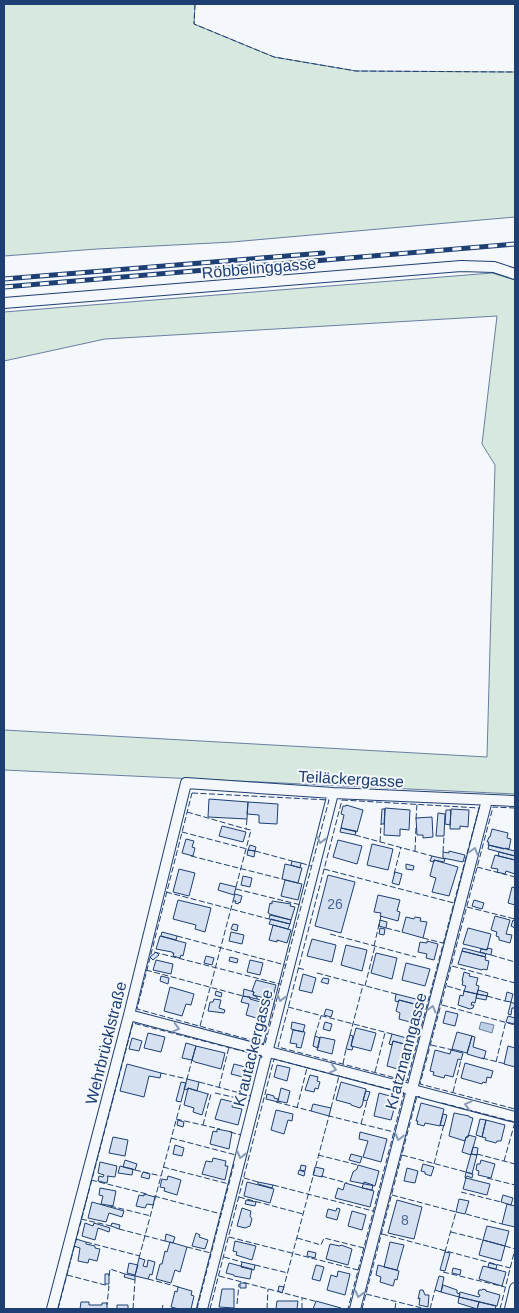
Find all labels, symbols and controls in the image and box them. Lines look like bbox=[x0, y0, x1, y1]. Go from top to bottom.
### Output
street label: Röbbelinggasse bbox=[201, 255, 317, 281]
street label: Teiläckergasse bbox=[298, 768, 404, 790]
one-way arrow bbox=[317, 836, 327, 844]
one-way arrow bbox=[468, 848, 478, 856]
house number: 26 bbox=[327, 896, 343, 912]
street label: Wehrbrücklstraße bbox=[83, 980, 130, 1106]
street label: Krautackergasse bbox=[230, 988, 276, 1108]
street label: Kratzmanngasse bbox=[382, 991, 430, 1111]
one-way arrow bbox=[277, 993, 287, 1001]
one-way arrow bbox=[427, 1005, 437, 1013]
one-way arrow bbox=[171, 1022, 179, 1032]
one-way arrow bbox=[329, 1063, 338, 1074]
one-way arrow bbox=[465, 1100, 473, 1110]
one-way arrow bbox=[394, 1132, 405, 1141]
one-way arrow bbox=[236, 1151, 247, 1160]
house number: 8 bbox=[401, 1212, 409, 1228]
one-way arrow bbox=[354, 1290, 364, 1298]

